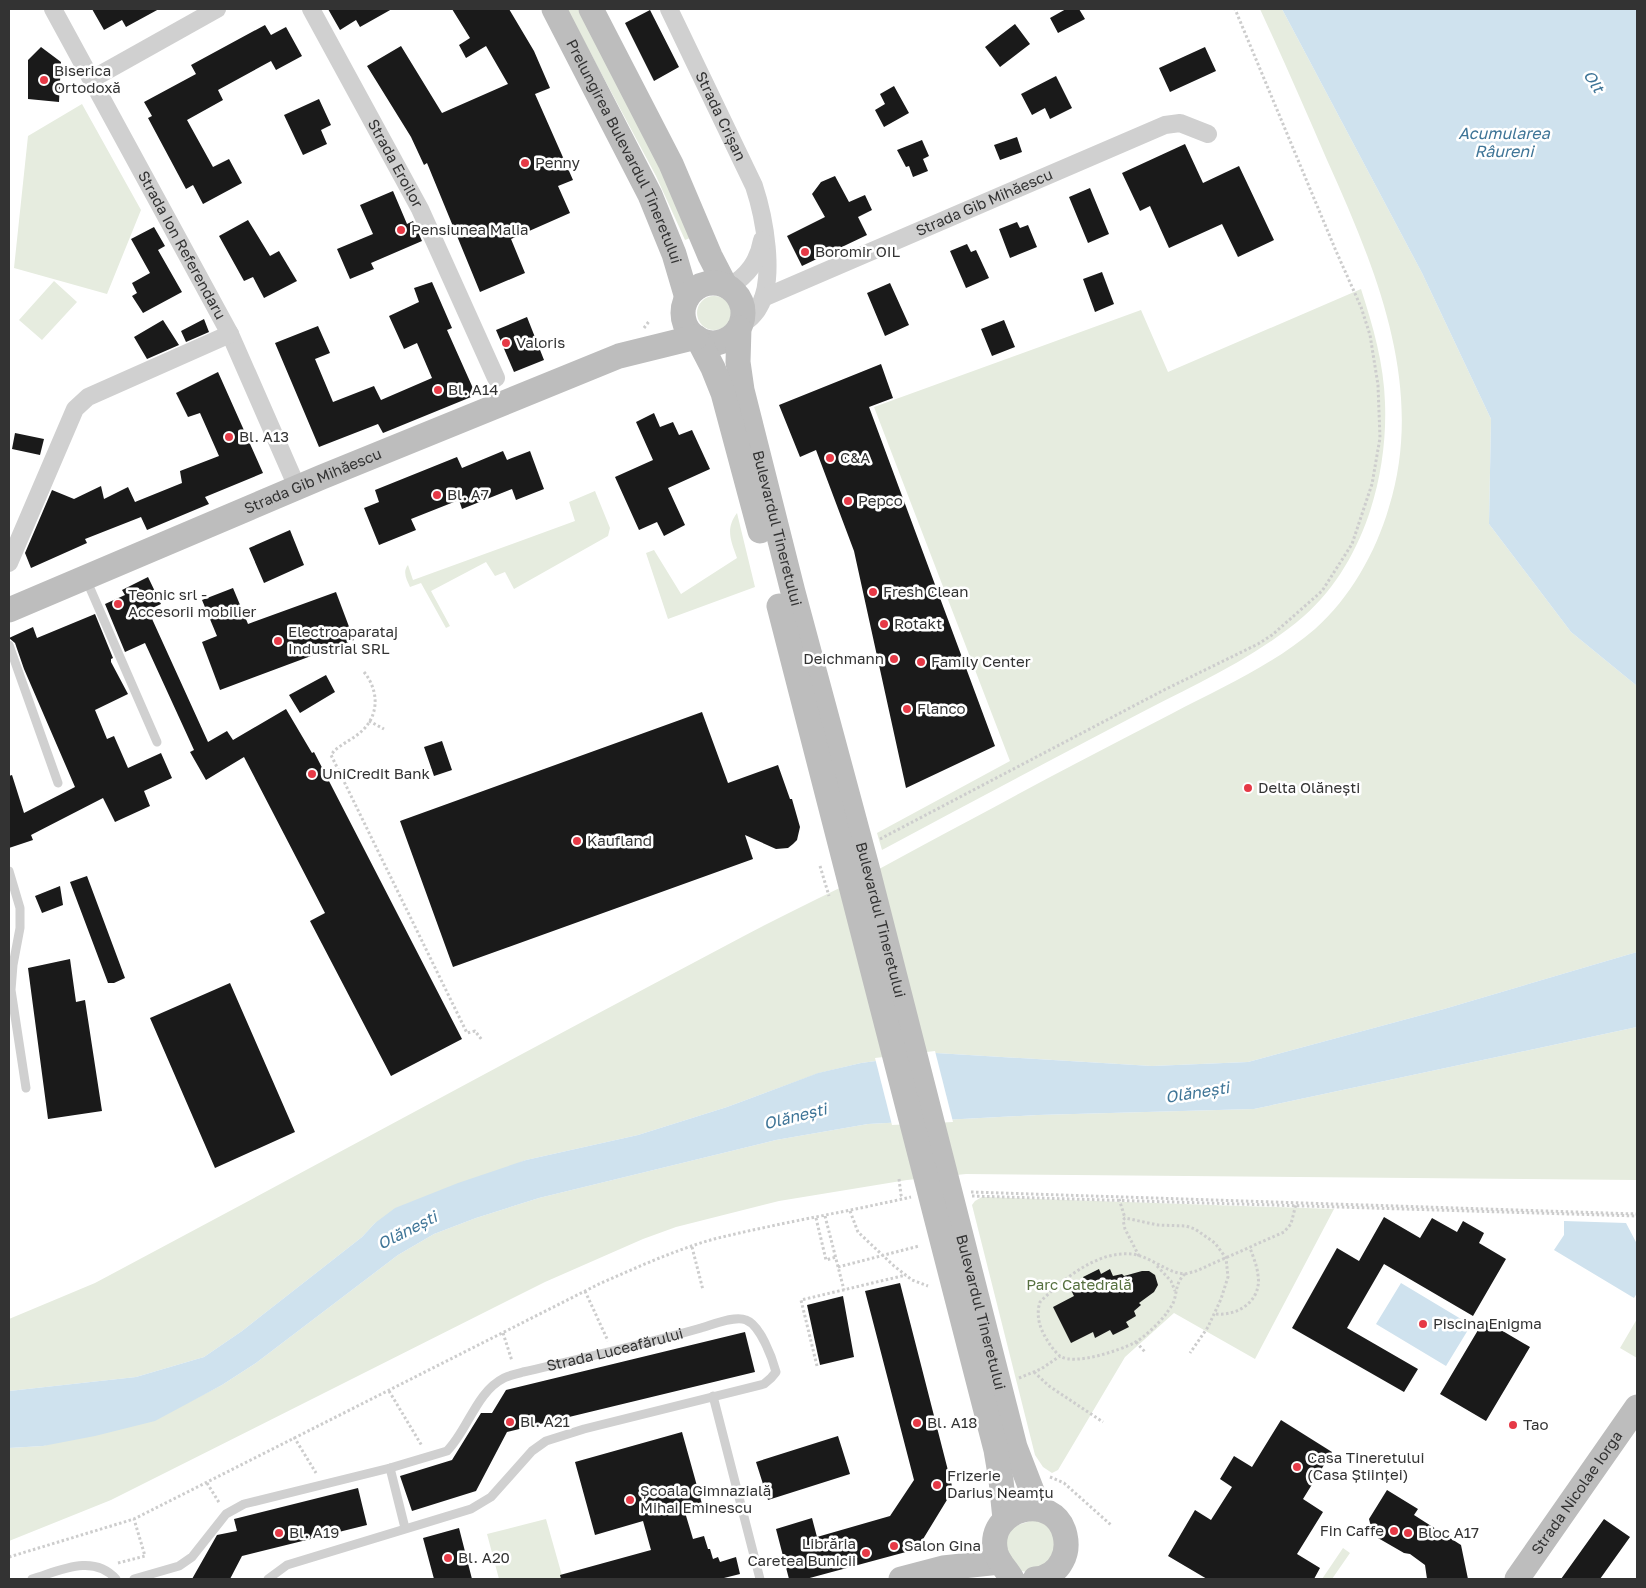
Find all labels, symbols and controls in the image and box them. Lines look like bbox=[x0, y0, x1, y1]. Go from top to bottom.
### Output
street label: Prelungirea Bulevardul Tineretului bbox=[563, 36, 686, 265]
place label: Biserica Ortodoxă bbox=[54, 61, 121, 96]
water label: Olt bbox=[1579, 66, 1609, 97]
street label: Strada Crișan bbox=[692, 68, 750, 163]
marker: Biserica Ortodoxă bbox=[38, 74, 50, 86]
street label: Strada Eroilor bbox=[365, 116, 428, 211]
water label: Acumularea Râureni bbox=[1458, 123, 1551, 161]
place label: Penny bbox=[535, 153, 581, 171]
marker: Penny bbox=[519, 157, 531, 169]
street label: Strada Gib Mihăescu bbox=[913, 164, 1055, 239]
street label: Strada Ion Referendaru bbox=[135, 167, 230, 322]
place label: Pensiunea Malia bbox=[411, 220, 528, 238]
marker: Pensiunea Malia bbox=[395, 224, 407, 236]
place label: Boromir OIL bbox=[815, 242, 900, 260]
marker: Boromir OIL bbox=[799, 246, 811, 258]
place label: Valoris bbox=[516, 333, 565, 351]
marker: Valoris bbox=[500, 337, 512, 349]
place label: Bl. A14 bbox=[448, 380, 498, 398]
marker: Bl. A14 bbox=[432, 384, 444, 396]
place label: Bl. A13 bbox=[239, 427, 289, 445]
marker: Bl. A13 bbox=[223, 431, 235, 443]
street label: Strada Gib Mihăescu bbox=[241, 444, 384, 517]
street label: Bulevardul Tineretului bbox=[750, 448, 806, 608]
place label: C&A bbox=[840, 448, 870, 466]
marker: C&A bbox=[824, 452, 836, 464]
place label: Bl. A7 bbox=[447, 485, 489, 503]
marker: Bl. A7 bbox=[431, 489, 443, 501]
place label: Pepco bbox=[858, 491, 903, 509]
marker: Pepco bbox=[842, 495, 854, 507]
place label: Fresh Clean bbox=[883, 582, 969, 600]
place label: Teonic srl - Accesorii mobilier bbox=[128, 585, 257, 620]
marker: Fresh Clean bbox=[867, 586, 879, 598]
marker: Teonic srl - Accesorii mobilier bbox=[112, 598, 124, 610]
place label: Rotakt bbox=[894, 614, 942, 632]
marker: Rotakt bbox=[878, 618, 890, 630]
place label: Electroaparataj Industrial SRL bbox=[288, 622, 398, 657]
marker: Electroaparataj Industrial SRL bbox=[272, 635, 284, 647]
place label: Deichmann bbox=[803, 649, 884, 667]
place label: Family Center bbox=[931, 652, 1031, 670]
marker: Deichmann bbox=[888, 653, 900, 665]
marker: Family Center bbox=[915, 656, 927, 668]
place label: Flanco bbox=[917, 699, 966, 717]
marker: Flanco bbox=[901, 703, 913, 715]
place label: UniCredit Bank bbox=[322, 764, 431, 782]
marker: UniCredit Bank bbox=[306, 768, 318, 780]
place label: Delta Olănești bbox=[1258, 778, 1360, 796]
marker: Delta Olănești bbox=[1242, 782, 1254, 794]
place label: Kaufland bbox=[587, 831, 652, 849]
marker: Kaufland bbox=[571, 835, 583, 847]
street label: Bulevardul Tineretului bbox=[853, 840, 910, 999]
water label: Olănești bbox=[1164, 1077, 1232, 1107]
water label: Olănești bbox=[761, 1098, 830, 1133]
water label: Olănești bbox=[374, 1206, 442, 1254]
street label: Bulevardul Tineretului bbox=[953, 1232, 1010, 1392]
park label: Parc Catedrală bbox=[1026, 1275, 1132, 1293]
place label: Piscina Enigma bbox=[1433, 1314, 1542, 1332]
marker: Piscina Enigma bbox=[1417, 1318, 1429, 1330]
street label: Strada Luceafărului bbox=[545, 1323, 685, 1374]
place label: Bl. A21 bbox=[520, 1412, 570, 1430]
place label: Bl. A18 bbox=[927, 1413, 977, 1431]
place label: Tao bbox=[1523, 1415, 1548, 1433]
marker: Bl. A21 bbox=[504, 1416, 516, 1428]
marker: Bl. A18 bbox=[911, 1417, 923, 1429]
marker: Tao bbox=[1507, 1419, 1519, 1431]
street label: Strada Nicolae Iorga bbox=[1527, 1427, 1626, 1558]
place label: Casa Tineretului (Casa Științei) bbox=[1307, 1448, 1424, 1483]
marker: Casa Tineretului (Casa Științei) bbox=[1291, 1461, 1303, 1473]
place label: Frizerie Darius Neamțu bbox=[947, 1466, 1054, 1501]
marker: Frizerie Darius Neamțu bbox=[931, 1479, 943, 1491]
place label: Școala Gimnazială Mihai Eminescu bbox=[640, 1481, 771, 1516]
marker: Școala Gimnazială Mihai Eminescu bbox=[624, 1494, 636, 1506]
place label: Fin Caffe bbox=[1320, 1521, 1384, 1539]
place label: Bl. A19 bbox=[289, 1523, 339, 1541]
place label: Bloc A17 bbox=[1418, 1523, 1479, 1541]
marker: Fin Caffe bbox=[1388, 1525, 1400, 1537]
marker: Bl. A19 bbox=[273, 1527, 285, 1539]
marker: Bloc A17 bbox=[1402, 1527, 1414, 1539]
place label: Librăria Caretea Bunicii bbox=[747, 1534, 856, 1569]
place label: Salon Gina bbox=[904, 1536, 981, 1554]
marker: Salon Gina bbox=[888, 1540, 900, 1552]
marker: Librăria Caretea Bunicii bbox=[860, 1547, 872, 1559]
place label: Bl. A20 bbox=[458, 1548, 510, 1566]
marker: Bl. A20 bbox=[442, 1552, 454, 1564]

